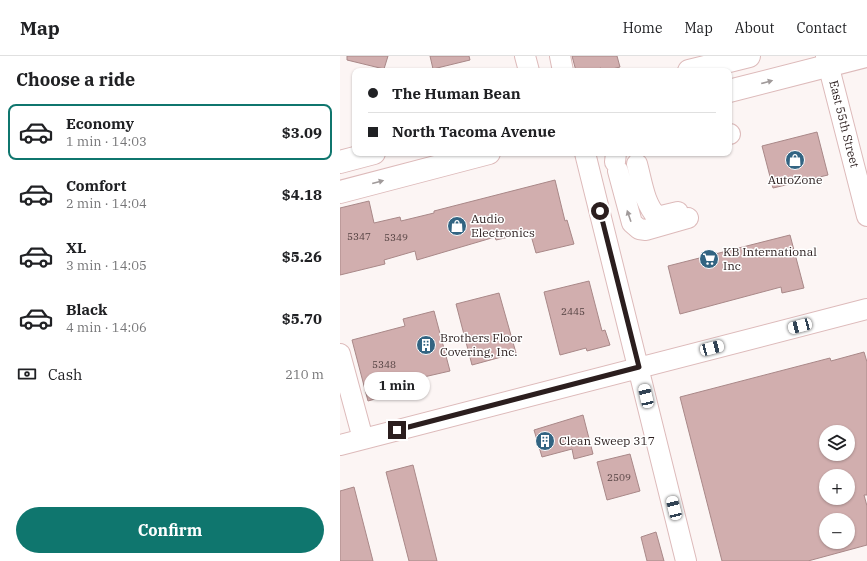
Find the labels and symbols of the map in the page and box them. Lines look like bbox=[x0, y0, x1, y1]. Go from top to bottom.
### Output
one-way arrow bbox=[761, 78, 773, 84]
street label: East 55th Street bbox=[826, 79, 863, 169]
shop icon: AutoZone bbox=[784, 149, 806, 171]
place label: AutoZone bbox=[768, 172, 822, 187]
one-way arrow bbox=[372, 179, 384, 185]
route start bbox=[591, 202, 609, 220]
one-way arrow bbox=[626, 209, 632, 221]
place label: Audio Electronics bbox=[471, 211, 535, 240]
shop icon: Audio Electronics bbox=[446, 215, 468, 237]
house number: 5347 bbox=[347, 230, 371, 243]
house number: 5349 bbox=[384, 231, 408, 244]
place label: KB International Inc bbox=[723, 244, 817, 273]
supermarket icon: KB International Inc bbox=[698, 248, 720, 270]
house number: 2445 bbox=[561, 305, 585, 318]
car bbox=[787, 317, 813, 335]
place label: Brothers Floor Covering, Inc. bbox=[440, 330, 523, 359]
building icon: Brothers Floor Covering, Inc. bbox=[415, 334, 437, 356]
car bbox=[699, 339, 725, 357]
house number: 5348 bbox=[372, 358, 396, 371]
callout: 1 min bbox=[364, 372, 430, 400]
car bbox=[637, 383, 655, 409]
route end bbox=[388, 421, 406, 439]
building icon: Clean Sweep 317 bbox=[534, 430, 556, 452]
place label: Clean Sweep 317 bbox=[559, 433, 655, 448]
house number: 2509 bbox=[607, 471, 631, 484]
car bbox=[665, 495, 683, 521]

